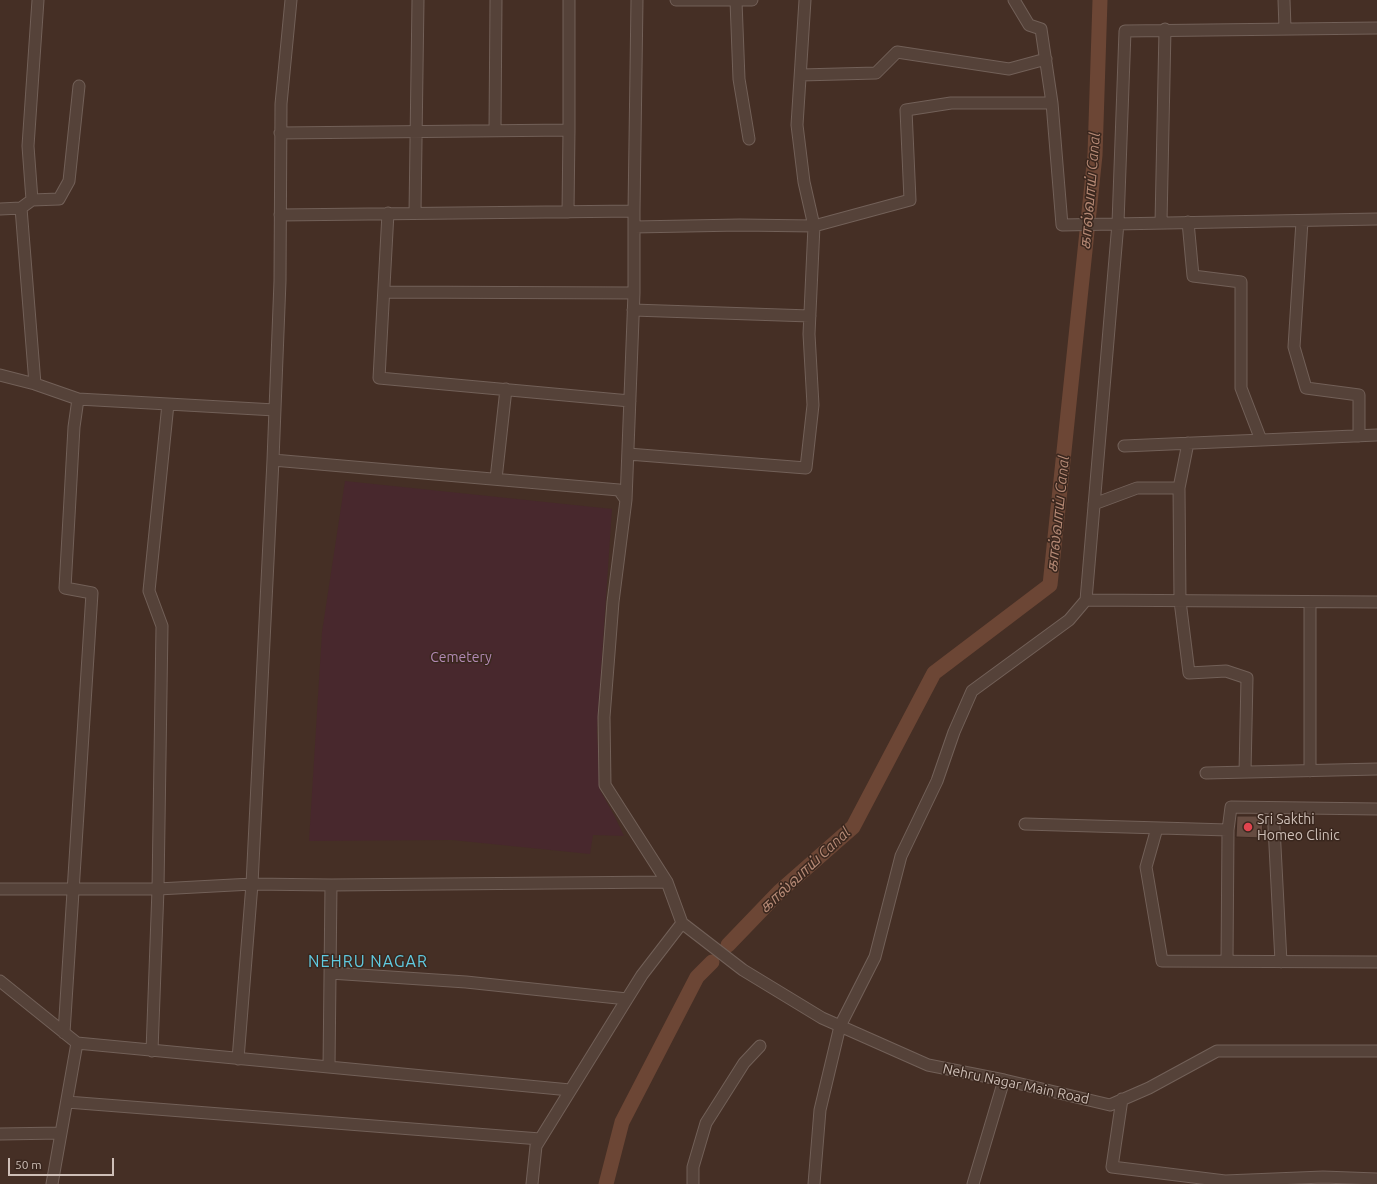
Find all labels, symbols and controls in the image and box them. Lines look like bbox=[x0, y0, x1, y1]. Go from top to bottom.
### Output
water label: கால்வாய் Canal bbox=[1076, 132, 1104, 250]
water label: கால்வாய் Canal bbox=[1043, 455, 1073, 573]
park label: Cemetery bbox=[430, 649, 492, 665]
place label: Sri Sakthi Homeo Clinic bbox=[1257, 811, 1340, 844]
marker: Sri Sakthi Homeo Clinic bbox=[1242, 821, 1254, 833]
water label: கால்வாய் Canal bbox=[756, 823, 854, 917]
district label: NEHRU NAGAR bbox=[308, 952, 428, 972]
street label: Nehru Nagar Main Road bbox=[941, 1060, 1091, 1108]
scale bar bbox=[10, 1150, 116, 1176]
text: 50 m bbox=[15, 1158, 42, 1171]

